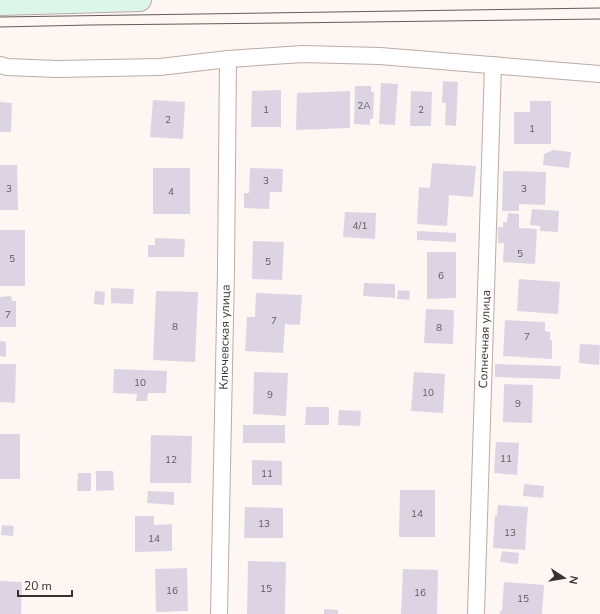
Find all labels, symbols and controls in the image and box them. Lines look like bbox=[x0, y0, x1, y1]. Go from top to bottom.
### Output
house number: 2А bbox=[357, 99, 371, 113]
house number: 1 bbox=[263, 103, 269, 117]
house number: 2 bbox=[418, 103, 424, 117]
house number: 2 bbox=[165, 113, 171, 127]
house number: 1 bbox=[529, 122, 535, 136]
house number: 3 bbox=[263, 174, 269, 188]
house number: 3 bbox=[6, 182, 12, 196]
house number: 3 bbox=[521, 182, 527, 196]
house number: 4 bbox=[168, 185, 174, 199]
house number: 4/1 bbox=[353, 219, 367, 233]
house number: 5 bbox=[517, 247, 523, 261]
house number: 5 bbox=[9, 252, 15, 266]
house number: 5 bbox=[265, 255, 271, 269]
house number: 6 bbox=[438, 269, 444, 283]
street label: Ключевская улица bbox=[216, 284, 234, 390]
street label: Солнечная улица bbox=[475, 290, 494, 389]
house number: 7 bbox=[5, 308, 11, 322]
house number: 7 bbox=[271, 314, 277, 328]
house number: 8 bbox=[172, 320, 178, 334]
house number: 8 bbox=[436, 321, 442, 335]
house number: 7 bbox=[524, 330, 530, 344]
house number: 10 bbox=[134, 376, 146, 390]
house number: 10 bbox=[422, 386, 434, 400]
house number: 9 bbox=[267, 388, 273, 402]
house number: 9 bbox=[515, 397, 521, 411]
house number: 11 bbox=[500, 452, 512, 466]
house number: 12 bbox=[165, 453, 177, 467]
house number: 11 bbox=[261, 467, 273, 481]
house number: 14 bbox=[411, 507, 423, 521]
house number: 13 bbox=[258, 517, 270, 531]
house number: 13 bbox=[504, 526, 516, 540]
house number: 14 bbox=[148, 532, 160, 546]
north arrow bbox=[544, 558, 584, 598]
scale bar bbox=[18, 572, 72, 598]
text: N bbox=[565, 574, 581, 586]
text: 20 m bbox=[24, 578, 52, 594]
house number: 15 bbox=[260, 582, 272, 596]
house number: 16 bbox=[166, 584, 178, 598]
house number: 16 bbox=[414, 586, 426, 600]
house number: 15 bbox=[517, 592, 529, 606]

